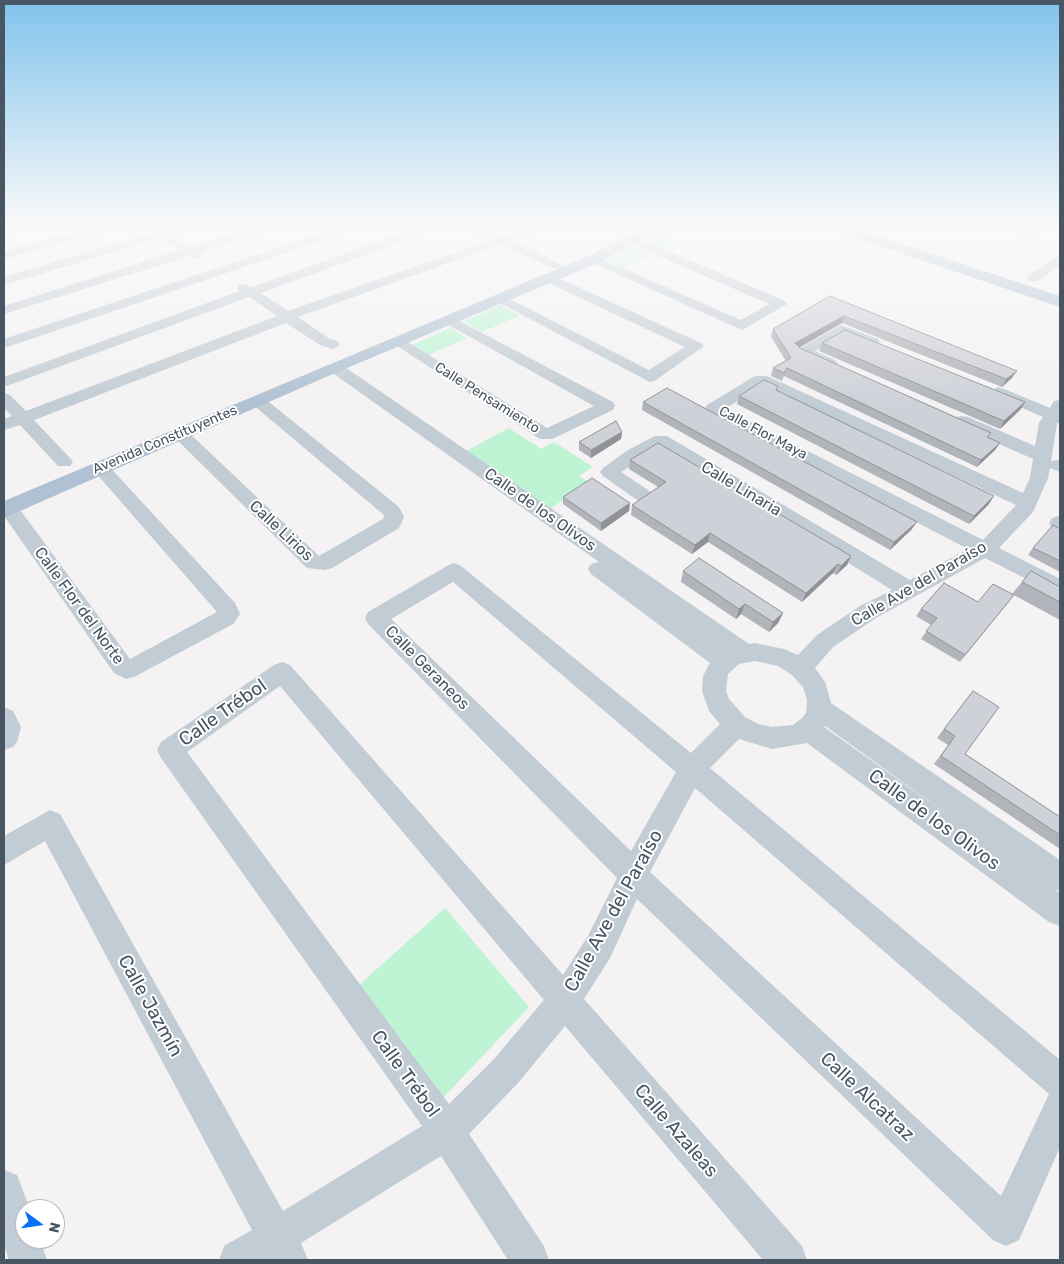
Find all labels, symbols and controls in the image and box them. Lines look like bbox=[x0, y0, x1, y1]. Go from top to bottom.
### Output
street label: Calle Pensamiento bbox=[431, 359, 543, 437]
street label: Avenida Constituyentes bbox=[90, 402, 240, 478]
street label: Calle Flor Maya bbox=[716, 403, 810, 463]
street label: Calle Linaria bbox=[697, 458, 785, 520]
street label: Calle de los Olivos bbox=[480, 464, 600, 556]
street label: Calle Lirios bbox=[245, 497, 317, 565]
street label: Calle Ave del Paraíso bbox=[848, 537, 990, 631]
street label: Calle Flor del Norte bbox=[30, 544, 128, 668]
street label: Calle Geraneos bbox=[381, 622, 473, 714]
street label: Calle Trébol bbox=[175, 675, 271, 751]
street label: Calle de los Olivos bbox=[864, 765, 1004, 875]
street label: Calle Ave del Paraíso bbox=[560, 826, 668, 996]
street label: Calle Jazmín bbox=[113, 951, 187, 1061]
street label: Calle Trébol bbox=[366, 1026, 444, 1122]
street label: Calle Alcatraz bbox=[815, 1048, 919, 1146]
street label: Calle Azaleas bbox=[629, 1080, 723, 1182]
north arrow bbox=[15, 1199, 65, 1249]
text: N bbox=[45, 1221, 64, 1234]

